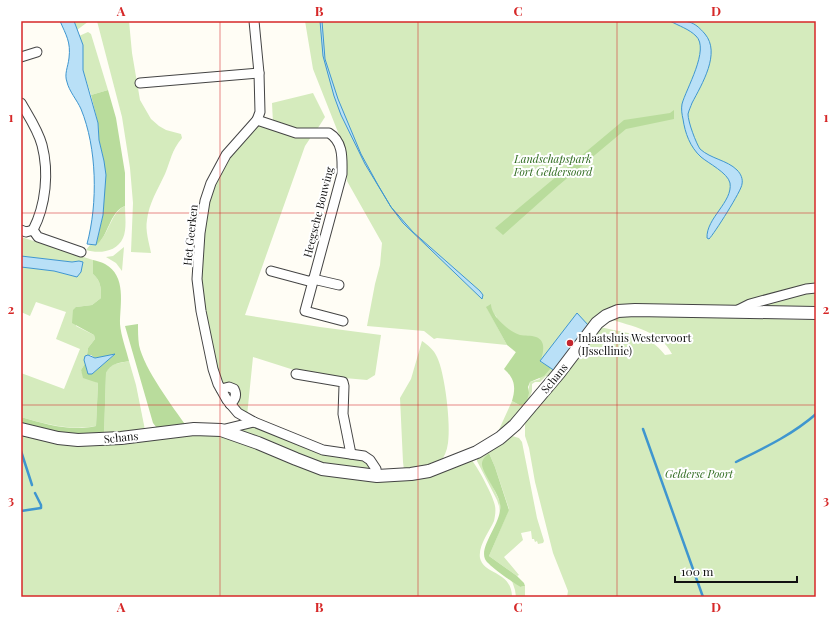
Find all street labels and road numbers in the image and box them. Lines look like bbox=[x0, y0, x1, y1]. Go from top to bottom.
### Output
street label: Heegsche Bouwing bbox=[299, 165, 337, 259]
street label: Het Geerken bbox=[179, 203, 201, 266]
street label: Schans bbox=[537, 360, 571, 396]
street label: Schans bbox=[103, 428, 139, 446]

